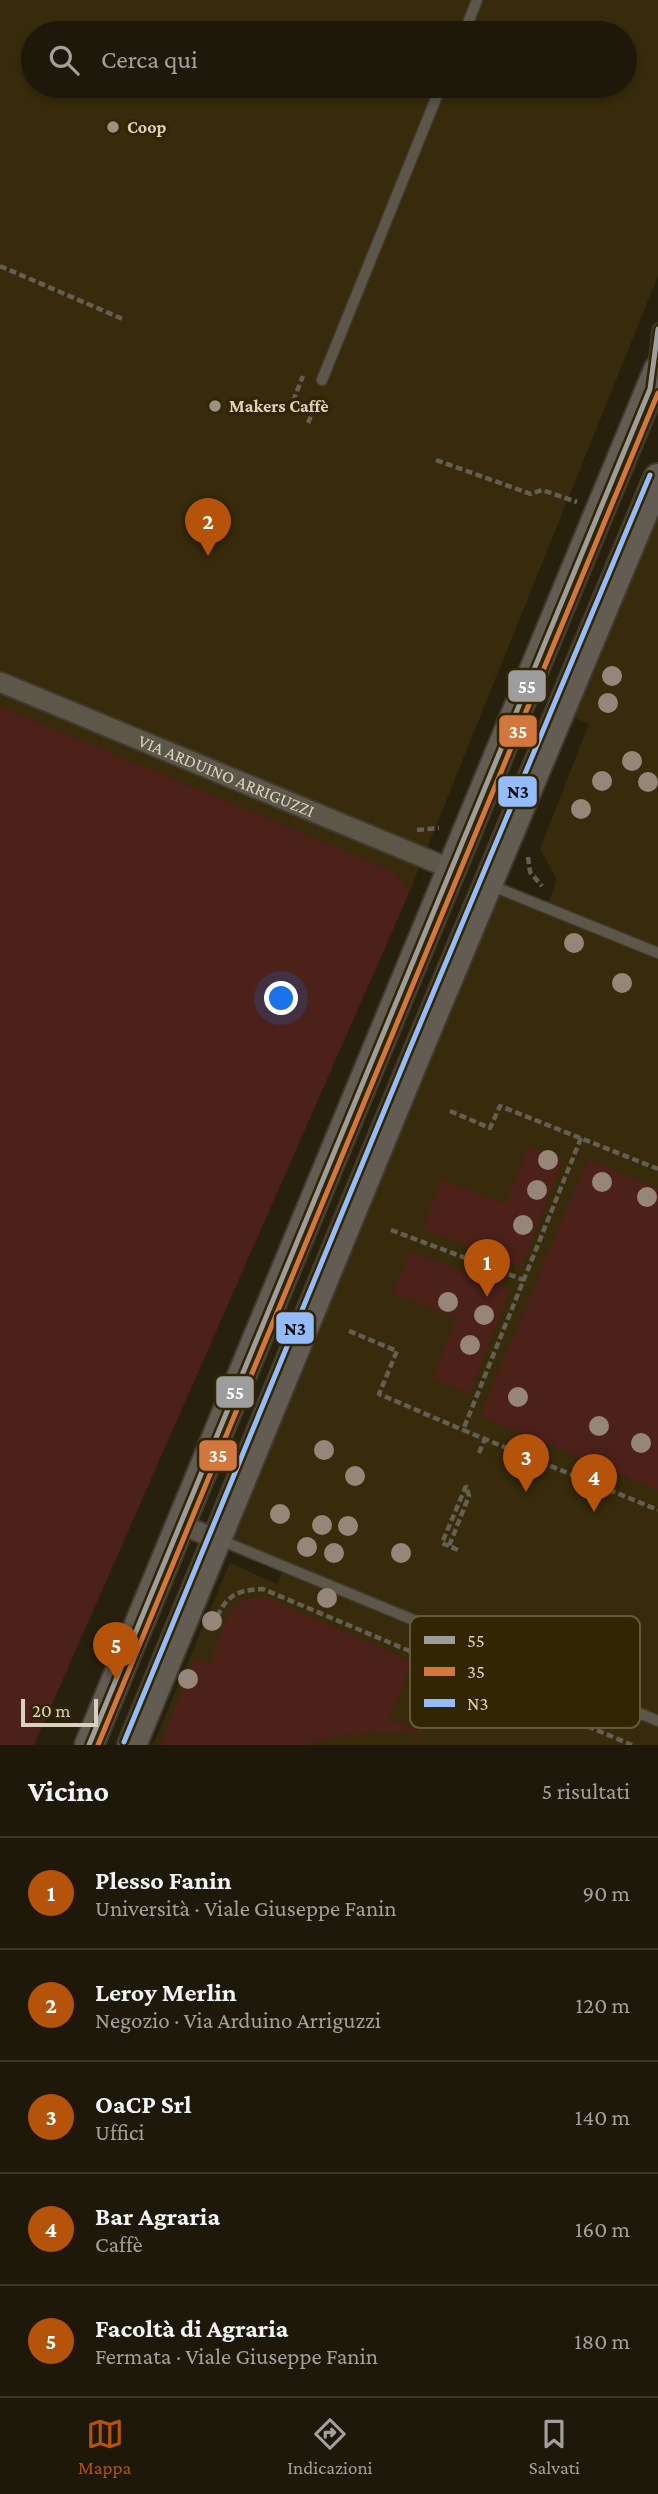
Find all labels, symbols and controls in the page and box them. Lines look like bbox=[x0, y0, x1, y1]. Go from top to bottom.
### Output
search box bbox=[21, 21, 637, 98]
icon: search bbox=[45, 41, 83, 79]
text: Cerca qui bbox=[101, 45, 198, 74]
place label: Coop bbox=[127, 117, 167, 137]
marker: Coop bbox=[105, 119, 121, 135]
place label: Makers Caffè bbox=[229, 396, 329, 416]
marker: Makers Caffè bbox=[207, 398, 223, 414]
pin: 2 bbox=[185, 498, 231, 556]
line badge: 55 bbox=[507, 669, 547, 703]
text: 55 bbox=[518, 676, 536, 697]
line badge: 35 bbox=[498, 714, 538, 748]
text: 35 bbox=[509, 721, 527, 742]
street label: VIA ARDUINO ARRIGUZZI bbox=[135, 730, 317, 821]
line badge: N3 bbox=[497, 775, 538, 808]
text: N3 bbox=[507, 781, 529, 802]
your location bbox=[264, 981, 298, 1015]
pin: 1 bbox=[464, 1239, 510, 1297]
line badge: N3 bbox=[275, 1311, 315, 1345]
text: N3 bbox=[284, 1318, 306, 1339]
line badge: 55 bbox=[215, 1375, 255, 1409]
text: 55 bbox=[226, 1382, 244, 1403]
pin: 3 bbox=[503, 1434, 549, 1492]
line badge: 35 bbox=[198, 1439, 238, 1472]
text: 35 bbox=[209, 1445, 227, 1466]
pin: 4 bbox=[571, 1454, 617, 1512]
legend bbox=[410, 1616, 640, 1728]
pin: 5 bbox=[93, 1622, 139, 1680]
text: 55 bbox=[467, 1630, 485, 1651]
text: 35 bbox=[467, 1661, 485, 1682]
text: N3 bbox=[467, 1693, 489, 1714]
scale bar bbox=[21, 1696, 98, 1728]
text: 20 m bbox=[32, 1700, 71, 1721]
text: Vicino bbox=[28, 1774, 109, 1807]
text: 5 risultati bbox=[542, 1778, 630, 1804]
text: Plesso Fanin bbox=[95, 1866, 232, 1895]
text: 1 bbox=[47, 1880, 55, 1906]
text: 90 m bbox=[583, 1880, 630, 1906]
text: Università · Viale Giuseppe Fanin bbox=[95, 1895, 397, 1921]
text: Leroy Merlin bbox=[95, 1978, 237, 2007]
text: 2 bbox=[45, 1992, 57, 2018]
text: 120 m bbox=[576, 1992, 630, 2018]
text: Negozio · Via Arduino Arriguzzi bbox=[95, 2007, 381, 2033]
text: OaCP Srl bbox=[95, 2090, 192, 2119]
text: 3 bbox=[45, 2104, 57, 2130]
text: 140 m bbox=[575, 2104, 630, 2130]
text: Uffici bbox=[95, 2119, 145, 2145]
text: Bar Agraria bbox=[95, 2202, 220, 2231]
text: 4 bbox=[45, 2216, 57, 2242]
text: 160 m bbox=[575, 2216, 630, 2242]
text: Caffè bbox=[95, 2231, 143, 2257]
text: Facoltà di Agraria bbox=[95, 2314, 288, 2343]
text: 5 bbox=[45, 2328, 57, 2354]
text: 180 m bbox=[574, 2328, 630, 2354]
text: Fermata · Viale Giuseppe Fanin bbox=[95, 2343, 378, 2369]
tab: Mappa bbox=[78, 2415, 131, 2478]
tab: Indicazioni bbox=[287, 2415, 373, 2478]
tab: Salvati bbox=[529, 2415, 580, 2478]

